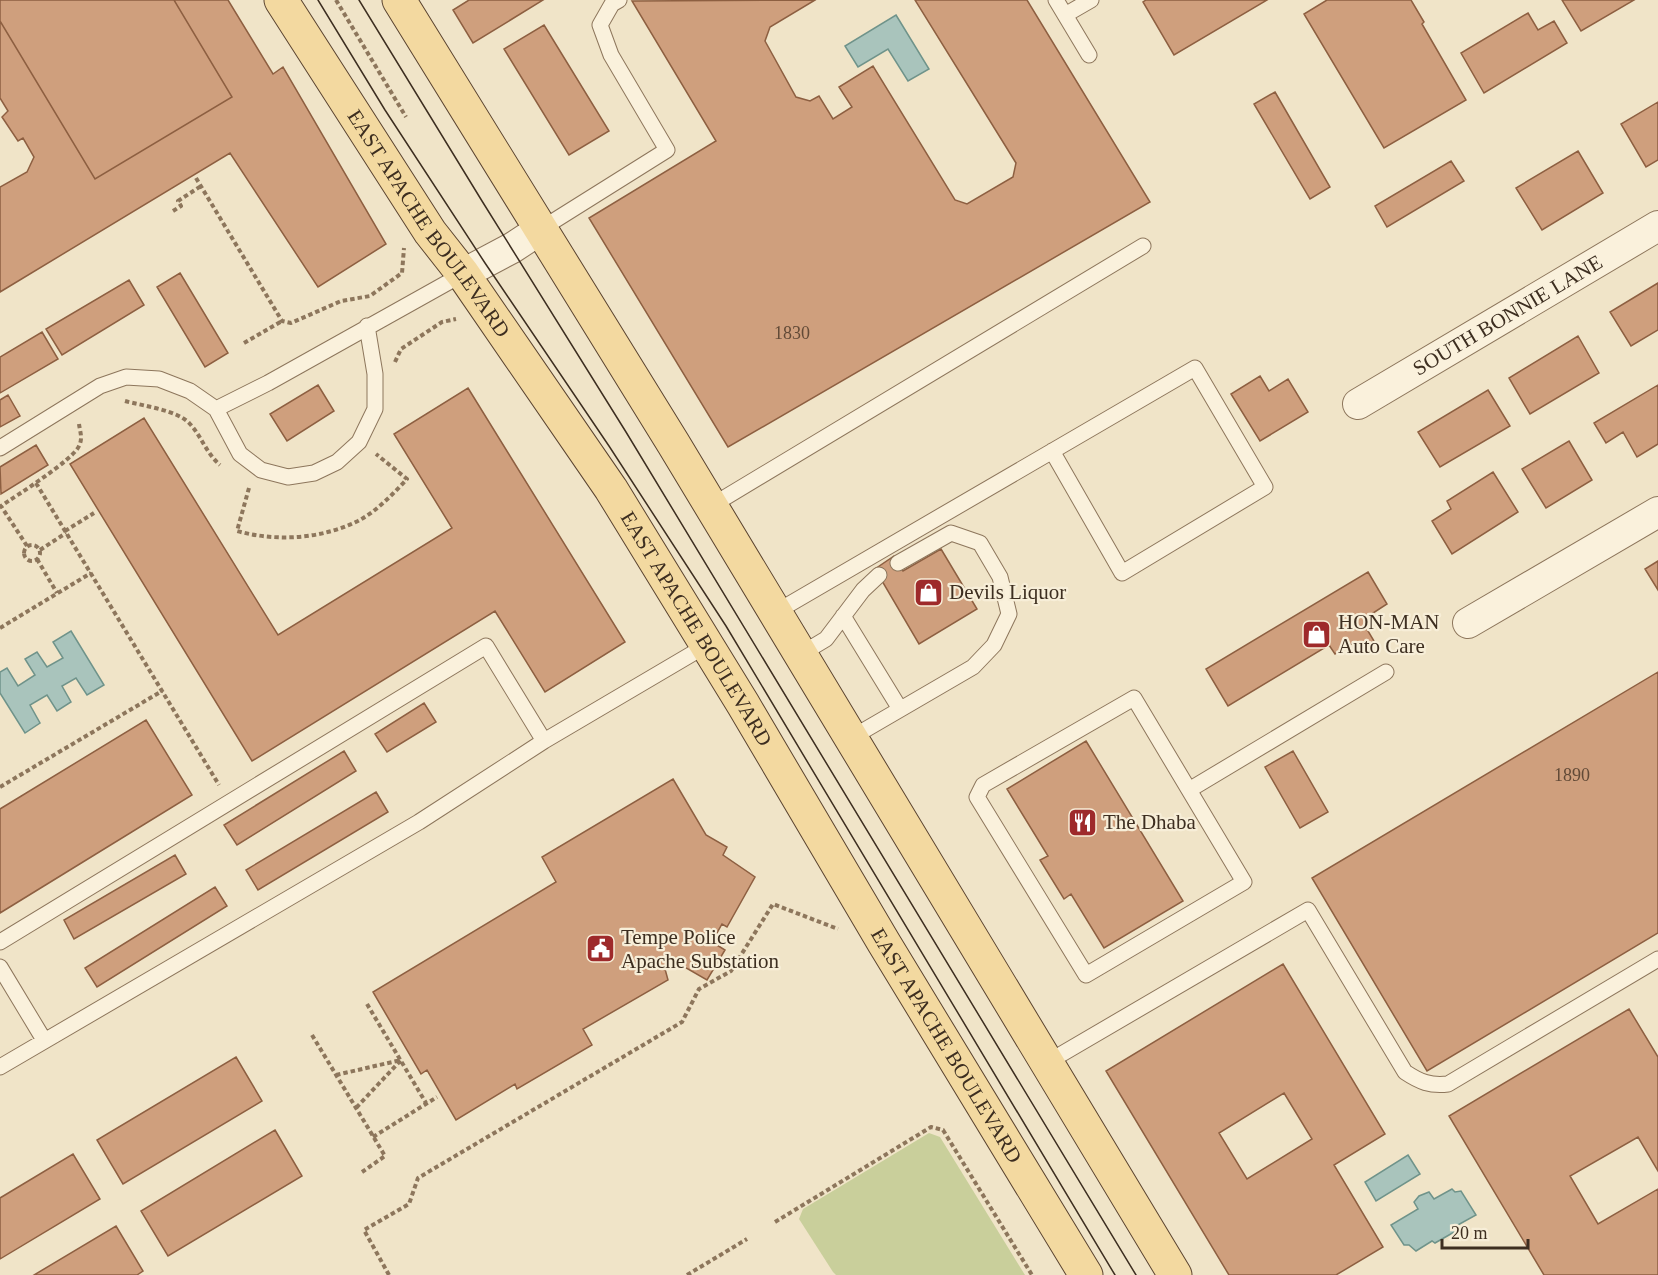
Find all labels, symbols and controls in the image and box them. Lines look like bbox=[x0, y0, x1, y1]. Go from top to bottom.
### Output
street label: EAST APACHE BOULEVARD bbox=[343, 105, 515, 342]
street label: SOUTH BONNIE LANE bbox=[1409, 250, 1607, 381]
house number: 1830 bbox=[774, 323, 810, 343]
street label: EAST APACHE BOULEVARD bbox=[616, 507, 777, 750]
shop icon: Devils Liquor bbox=[912, 576, 944, 608]
place label: Devils Liquor bbox=[949, 580, 1066, 604]
place label: HON-MAN Auto Care bbox=[1338, 610, 1440, 658]
shop icon: HON-MAN Auto Care bbox=[1301, 618, 1333, 650]
house number: 1890 bbox=[1554, 765, 1590, 785]
restaurant icon: The Dhaba bbox=[1066, 806, 1098, 838]
place label: The Dhaba bbox=[1103, 810, 1196, 834]
street label: EAST APACHE BOULEVARD bbox=[866, 924, 1027, 1167]
place label: Tempe Police Apache Substation bbox=[621, 925, 780, 973]
public building icon: Tempe Police Apache Substation bbox=[584, 933, 616, 965]
scale bar bbox=[1442, 1212, 1528, 1250]
text: 20 m bbox=[1451, 1223, 1488, 1243]

